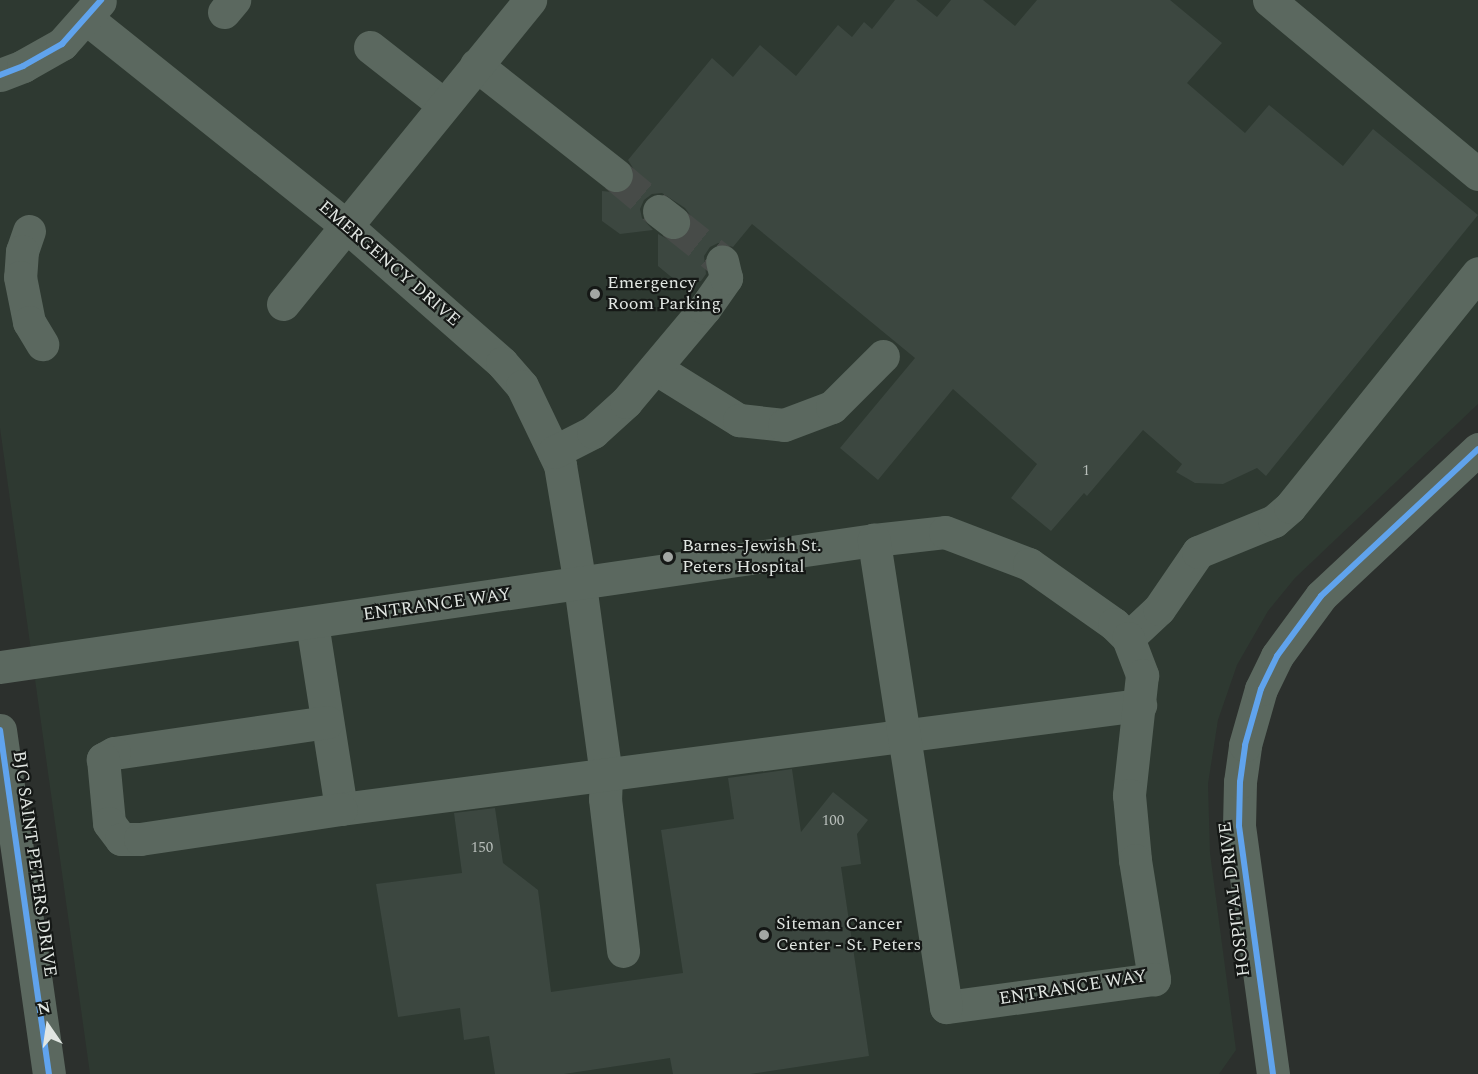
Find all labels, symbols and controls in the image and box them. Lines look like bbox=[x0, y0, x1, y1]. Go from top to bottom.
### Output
street label: EMERGENCY DRIVE bbox=[314, 197, 464, 331]
place label: Emergency Room Parking bbox=[607, 273, 721, 316]
marker: Emergency Room Parking bbox=[588, 287, 602, 301]
house number: 1 bbox=[1082, 462, 1090, 480]
place label: Barnes-Jewish St. Peters Hospital bbox=[682, 536, 821, 578]
marker: Barnes-Jewish St. Peters Hospital bbox=[659, 548, 677, 566]
street label: ENTRANCE WAY bbox=[362, 584, 512, 626]
street label: BJC SAINT PETERS DRIVE bbox=[7, 749, 61, 979]
house number: 100 bbox=[822, 812, 844, 830]
street label: HOSPITAL DRIVE bbox=[1215, 820, 1255, 978]
house number: 150 bbox=[471, 839, 493, 857]
place label: Siteman Cancer Center - St. Peters bbox=[776, 914, 921, 956]
marker: Siteman Cancer Center - St. Peters bbox=[757, 928, 771, 942]
street label: ENTRANCE WAY bbox=[998, 966, 1148, 1010]
text: N bbox=[35, 995, 53, 1022]
north arrow bbox=[18, 996, 78, 1056]

